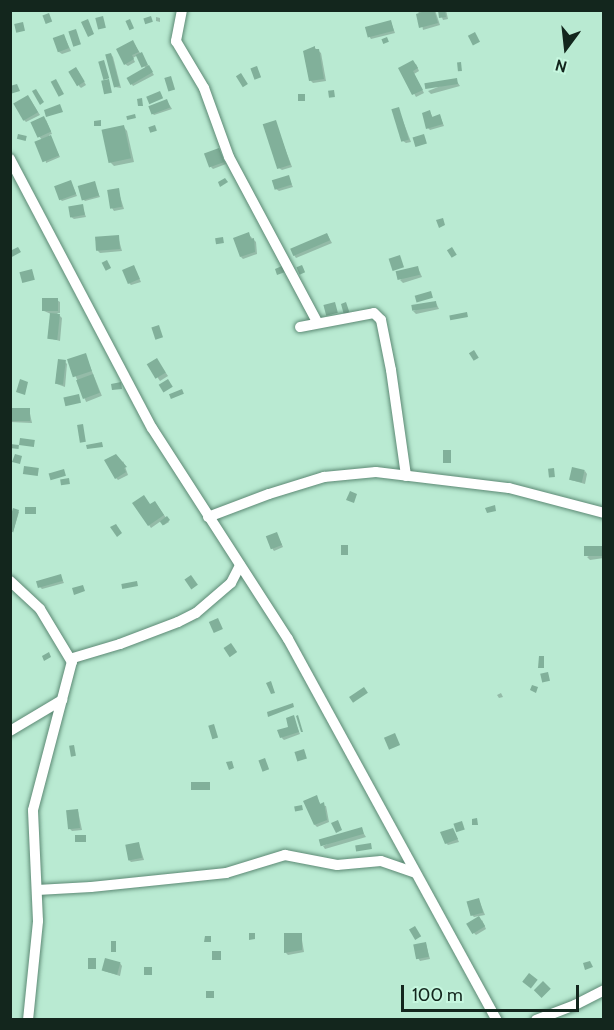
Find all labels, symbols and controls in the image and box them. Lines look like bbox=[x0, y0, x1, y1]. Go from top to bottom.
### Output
north arrow bbox=[536, 18, 596, 78]
text: N bbox=[553, 55, 569, 77]
scale bar bbox=[404, 973, 582, 1011]
text: 100 m bbox=[412, 984, 463, 1006]

